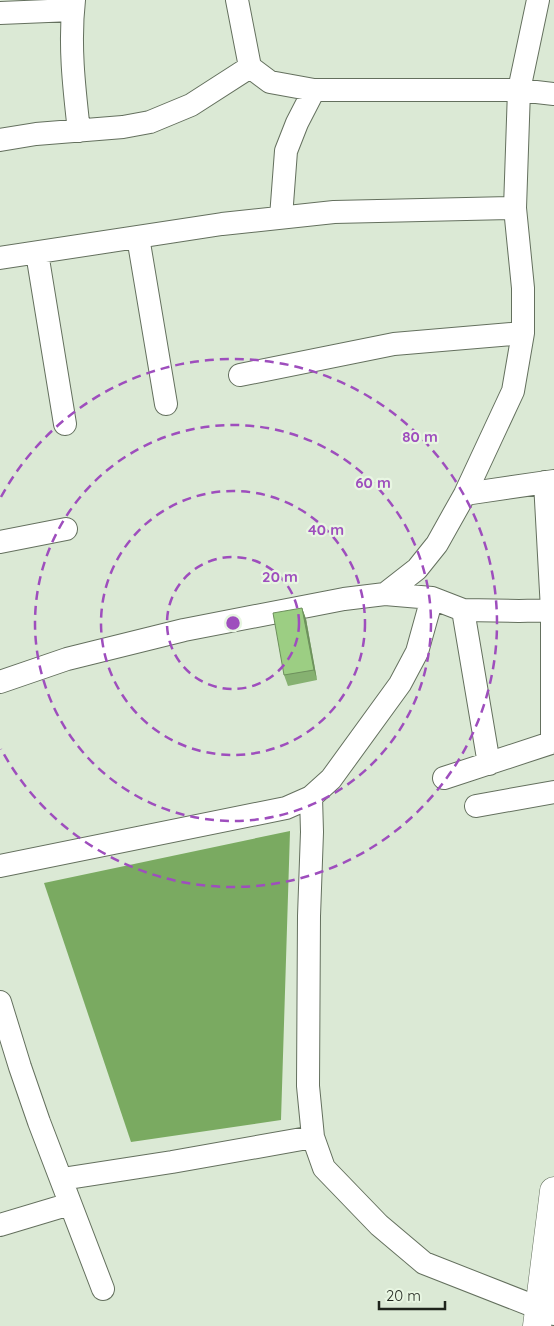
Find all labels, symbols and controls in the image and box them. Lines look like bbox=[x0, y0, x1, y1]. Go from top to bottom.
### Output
text: 80 m bbox=[402, 427, 438, 446]
text: 60 m bbox=[355, 473, 391, 492]
text: 40 m bbox=[308, 520, 344, 539]
text: 20 m bbox=[262, 567, 298, 586]
centre of rings bbox=[224, 614, 242, 632]
scale bar bbox=[379, 1278, 445, 1310]
text: 20 m bbox=[386, 1286, 421, 1305]

